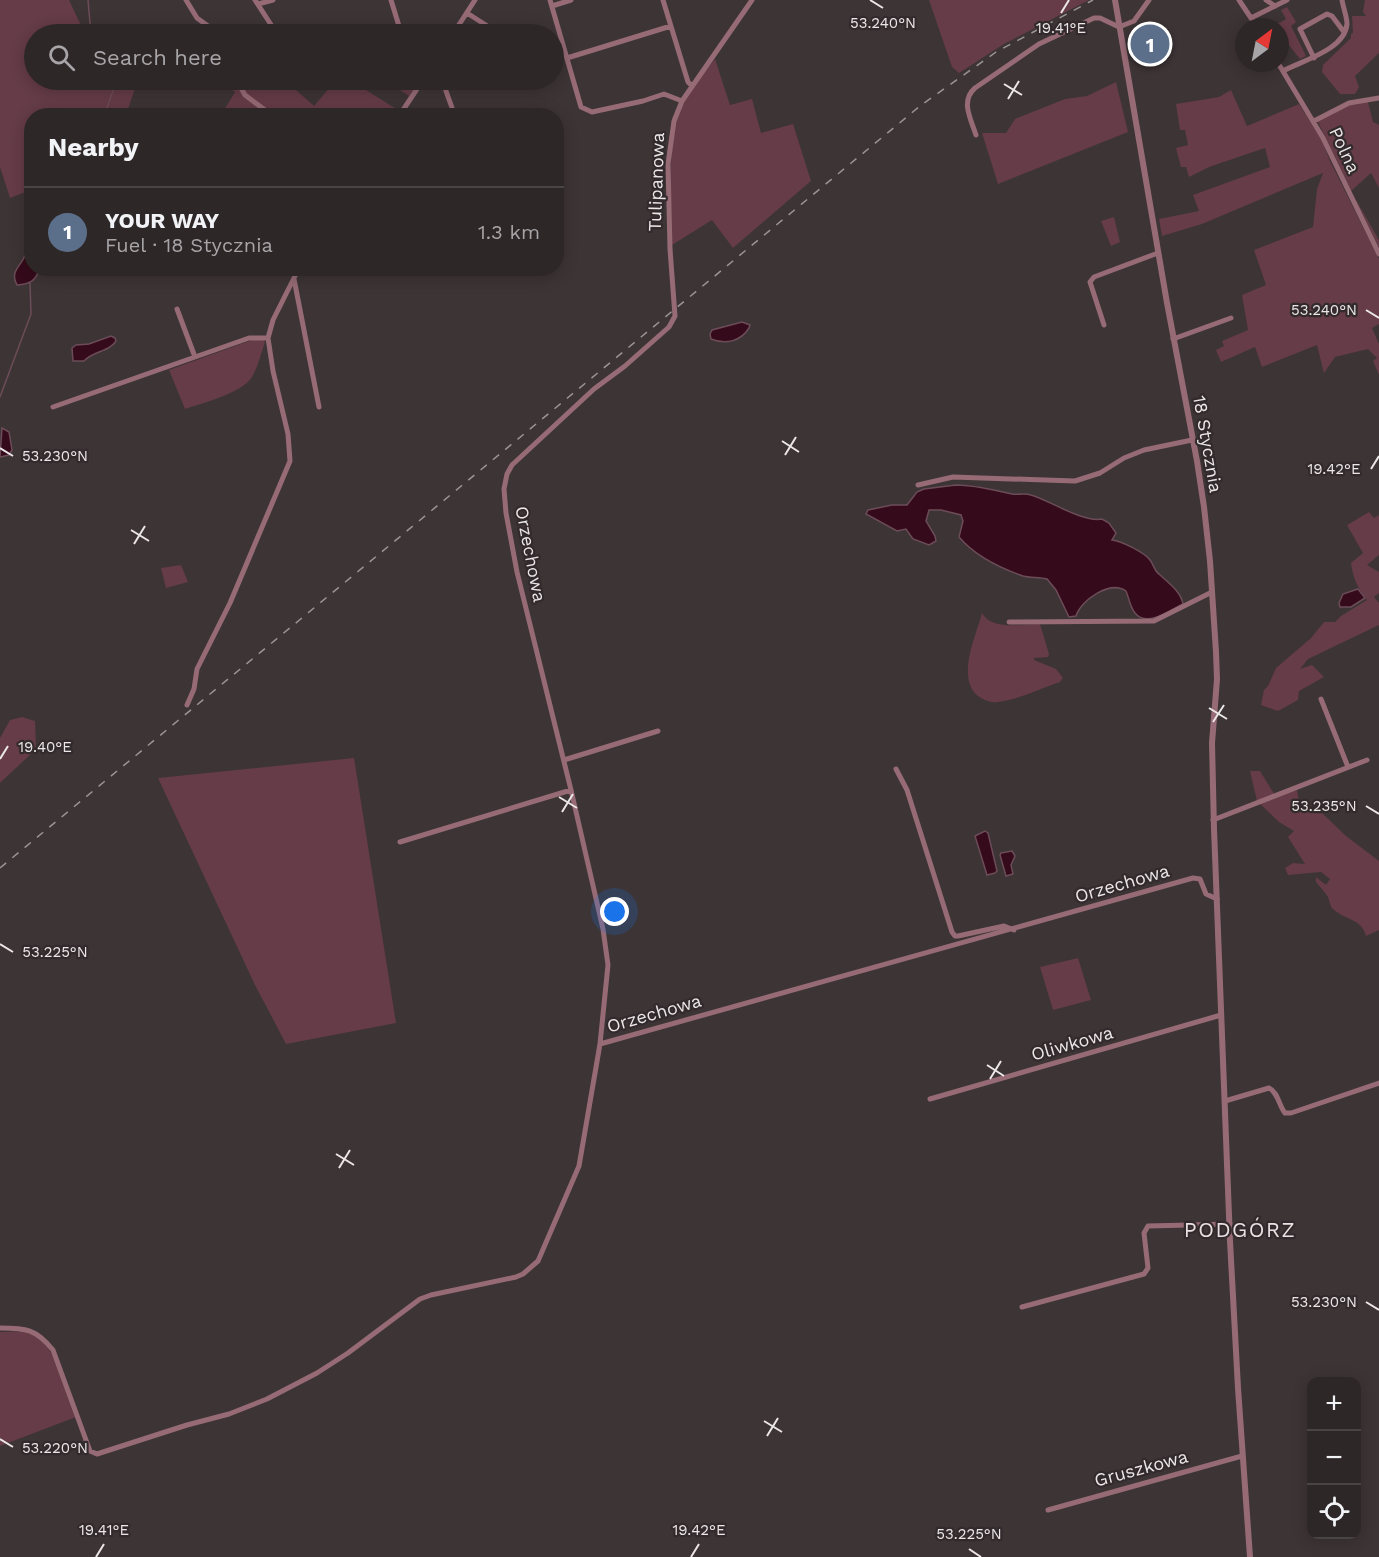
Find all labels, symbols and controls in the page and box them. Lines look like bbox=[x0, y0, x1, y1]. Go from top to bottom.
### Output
text: 53.240°N bbox=[850, 14, 916, 32]
north arrow bbox=[1235, 18, 1289, 72]
text: 19.41°E bbox=[1036, 19, 1086, 37]
pin: 1 bbox=[1130, 22, 1170, 66]
search box bbox=[24, 24, 564, 90]
icon: search bbox=[45, 41, 78, 74]
text: Search here bbox=[93, 45, 222, 70]
street label: Polna bbox=[1325, 124, 1365, 176]
text: Nearby bbox=[48, 132, 139, 162]
street label: Tulipanowa bbox=[644, 132, 668, 232]
text: YOUR WAY bbox=[105, 208, 219, 233]
text: 1 bbox=[63, 220, 72, 244]
text: 1.3 km bbox=[478, 220, 540, 244]
text: Fuel · 18 Stycznia bbox=[105, 233, 273, 257]
text: 53.240°N bbox=[1291, 301, 1357, 319]
street label: 18 Stycznia bbox=[1189, 394, 1227, 494]
text: 53.230°N bbox=[22, 447, 88, 465]
text: 19.42°E bbox=[1307, 460, 1361, 478]
street label: Orzechowa bbox=[511, 504, 551, 604]
text: 19.40°E bbox=[18, 738, 72, 756]
text: 53.235°N bbox=[1291, 797, 1357, 815]
street label: Orzechowa bbox=[1072, 859, 1172, 907]
your location bbox=[600, 897, 629, 926]
text: 53.225°N bbox=[22, 943, 88, 961]
street label: Orzechowa bbox=[604, 989, 704, 1037]
street label: Oliwkowa bbox=[1029, 1021, 1115, 1065]
district label: PODGÓRZ bbox=[1184, 1217, 1296, 1242]
text: 53.230°N bbox=[1291, 1293, 1357, 1311]
map controls bbox=[1307, 1377, 1361, 1539]
button: + bbox=[1307, 1377, 1361, 1431]
button: − bbox=[1307, 1431, 1361, 1485]
text: 53.220°N bbox=[22, 1439, 88, 1457]
street label: Gruszkowa bbox=[1092, 1445, 1190, 1491]
button: locate bbox=[1307, 1485, 1361, 1539]
text: 19.41°E bbox=[79, 1521, 129, 1539]
text: 19.42°E bbox=[672, 1521, 726, 1539]
text: 53.225°N bbox=[936, 1525, 1002, 1543]

